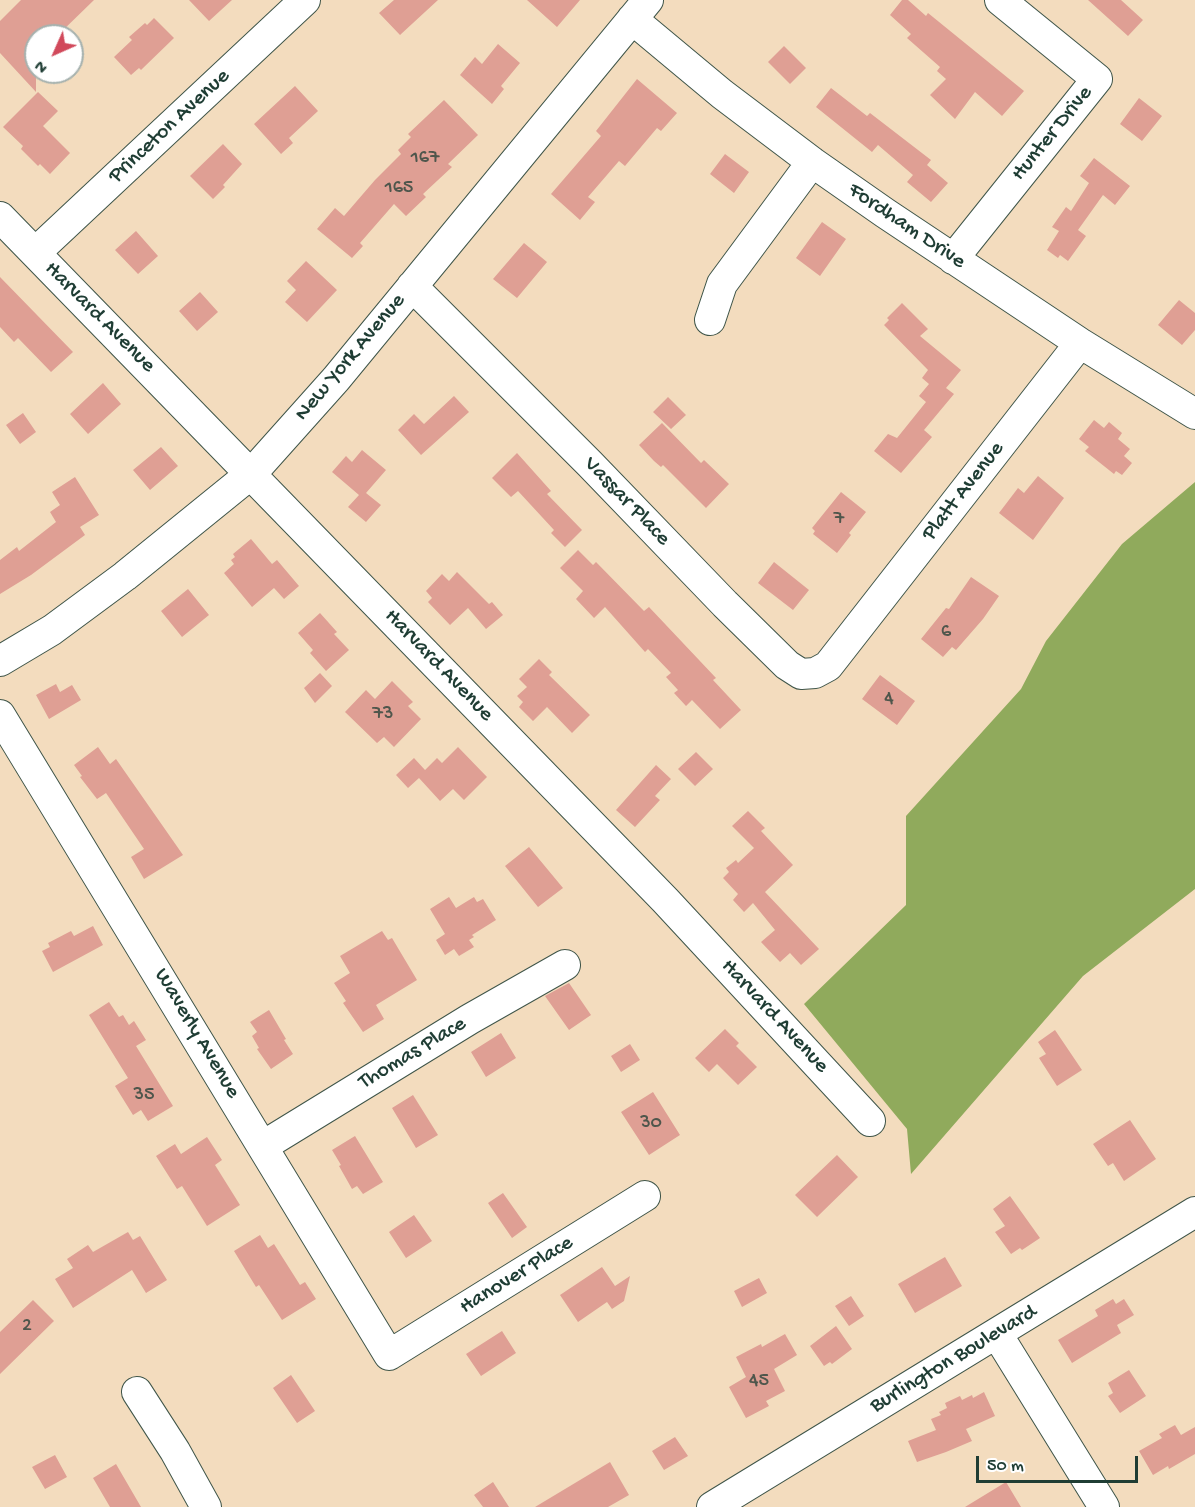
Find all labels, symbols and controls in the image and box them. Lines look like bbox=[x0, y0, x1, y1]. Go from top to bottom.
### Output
north arrow bbox=[24, 24, 84, 84]
text: N bbox=[32, 55, 53, 76]
street label: Princeton Avenue bbox=[104, 64, 236, 190]
street label: Hunter Drive bbox=[1007, 81, 1099, 187]
house number: 167 bbox=[411, 147, 439, 171]
house number: 165 bbox=[385, 177, 413, 201]
street label: Fordham Drive bbox=[842, 178, 970, 276]
street label: Harvard Avenue bbox=[38, 257, 160, 379]
street label: New York Avenue bbox=[290, 289, 412, 427]
street label: Platt Avenue bbox=[917, 437, 1011, 547]
street label: Vassar Place bbox=[577, 452, 675, 552]
house number: 7 bbox=[834, 508, 844, 532]
street label: Harvard Avenue bbox=[378, 604, 498, 728]
house number: 6 bbox=[941, 621, 951, 645]
house number: 4 bbox=[884, 688, 894, 712]
house number: 73 bbox=[373, 703, 393, 727]
street label: Harvard Avenue bbox=[714, 954, 834, 1080]
street label: Waverly Avenue bbox=[147, 964, 245, 1104]
street label: Thomas Place bbox=[354, 1012, 472, 1096]
house number: 35 bbox=[134, 1084, 154, 1108]
house number: 30 bbox=[640, 1112, 662, 1136]
street label: Hanover Place bbox=[455, 1231, 579, 1321]
street label: Burlington Boulevard bbox=[866, 1300, 1042, 1420]
house number: 2 bbox=[22, 1315, 32, 1339]
house number: 45 bbox=[749, 1370, 769, 1394]
scale bar bbox=[979, 1444, 1141, 1482]
text: 50 m bbox=[987, 1456, 1024, 1477]

